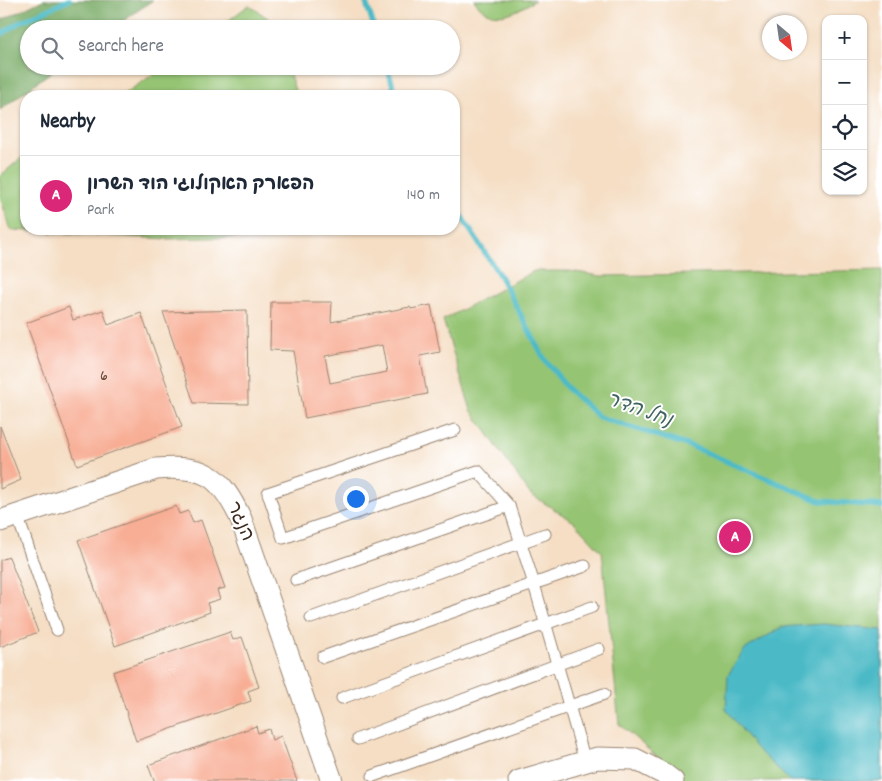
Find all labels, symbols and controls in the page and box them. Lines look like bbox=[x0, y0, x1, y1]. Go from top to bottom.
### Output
north arrow bbox=[762, 15, 807, 60]
map controls bbox=[822, 15, 867, 195]
button: + bbox=[822, 15, 867, 60]
search box bbox=[20, 20, 460, 75]
icon: search bbox=[38, 34, 66, 62]
text: Search here bbox=[78, 34, 164, 61]
button: − bbox=[822, 60, 867, 105]
button: locate bbox=[822, 105, 867, 150]
text: Nearby bbox=[40, 108, 95, 138]
button: layers bbox=[822, 150, 867, 195]
text: הפארק האקולוגי הוד השרון bbox=[87, 172, 314, 199]
text: A bbox=[52, 184, 60, 207]
text: 140 m bbox=[406, 184, 440, 207]
text: Park bbox=[87, 199, 114, 222]
house number: 6 bbox=[100, 365, 108, 388]
water label: נחל הדר bbox=[602, 386, 677, 436]
your location bbox=[343, 486, 369, 512]
street label: הנגר bbox=[218, 498, 260, 546]
pin: A bbox=[719, 518, 751, 556]

